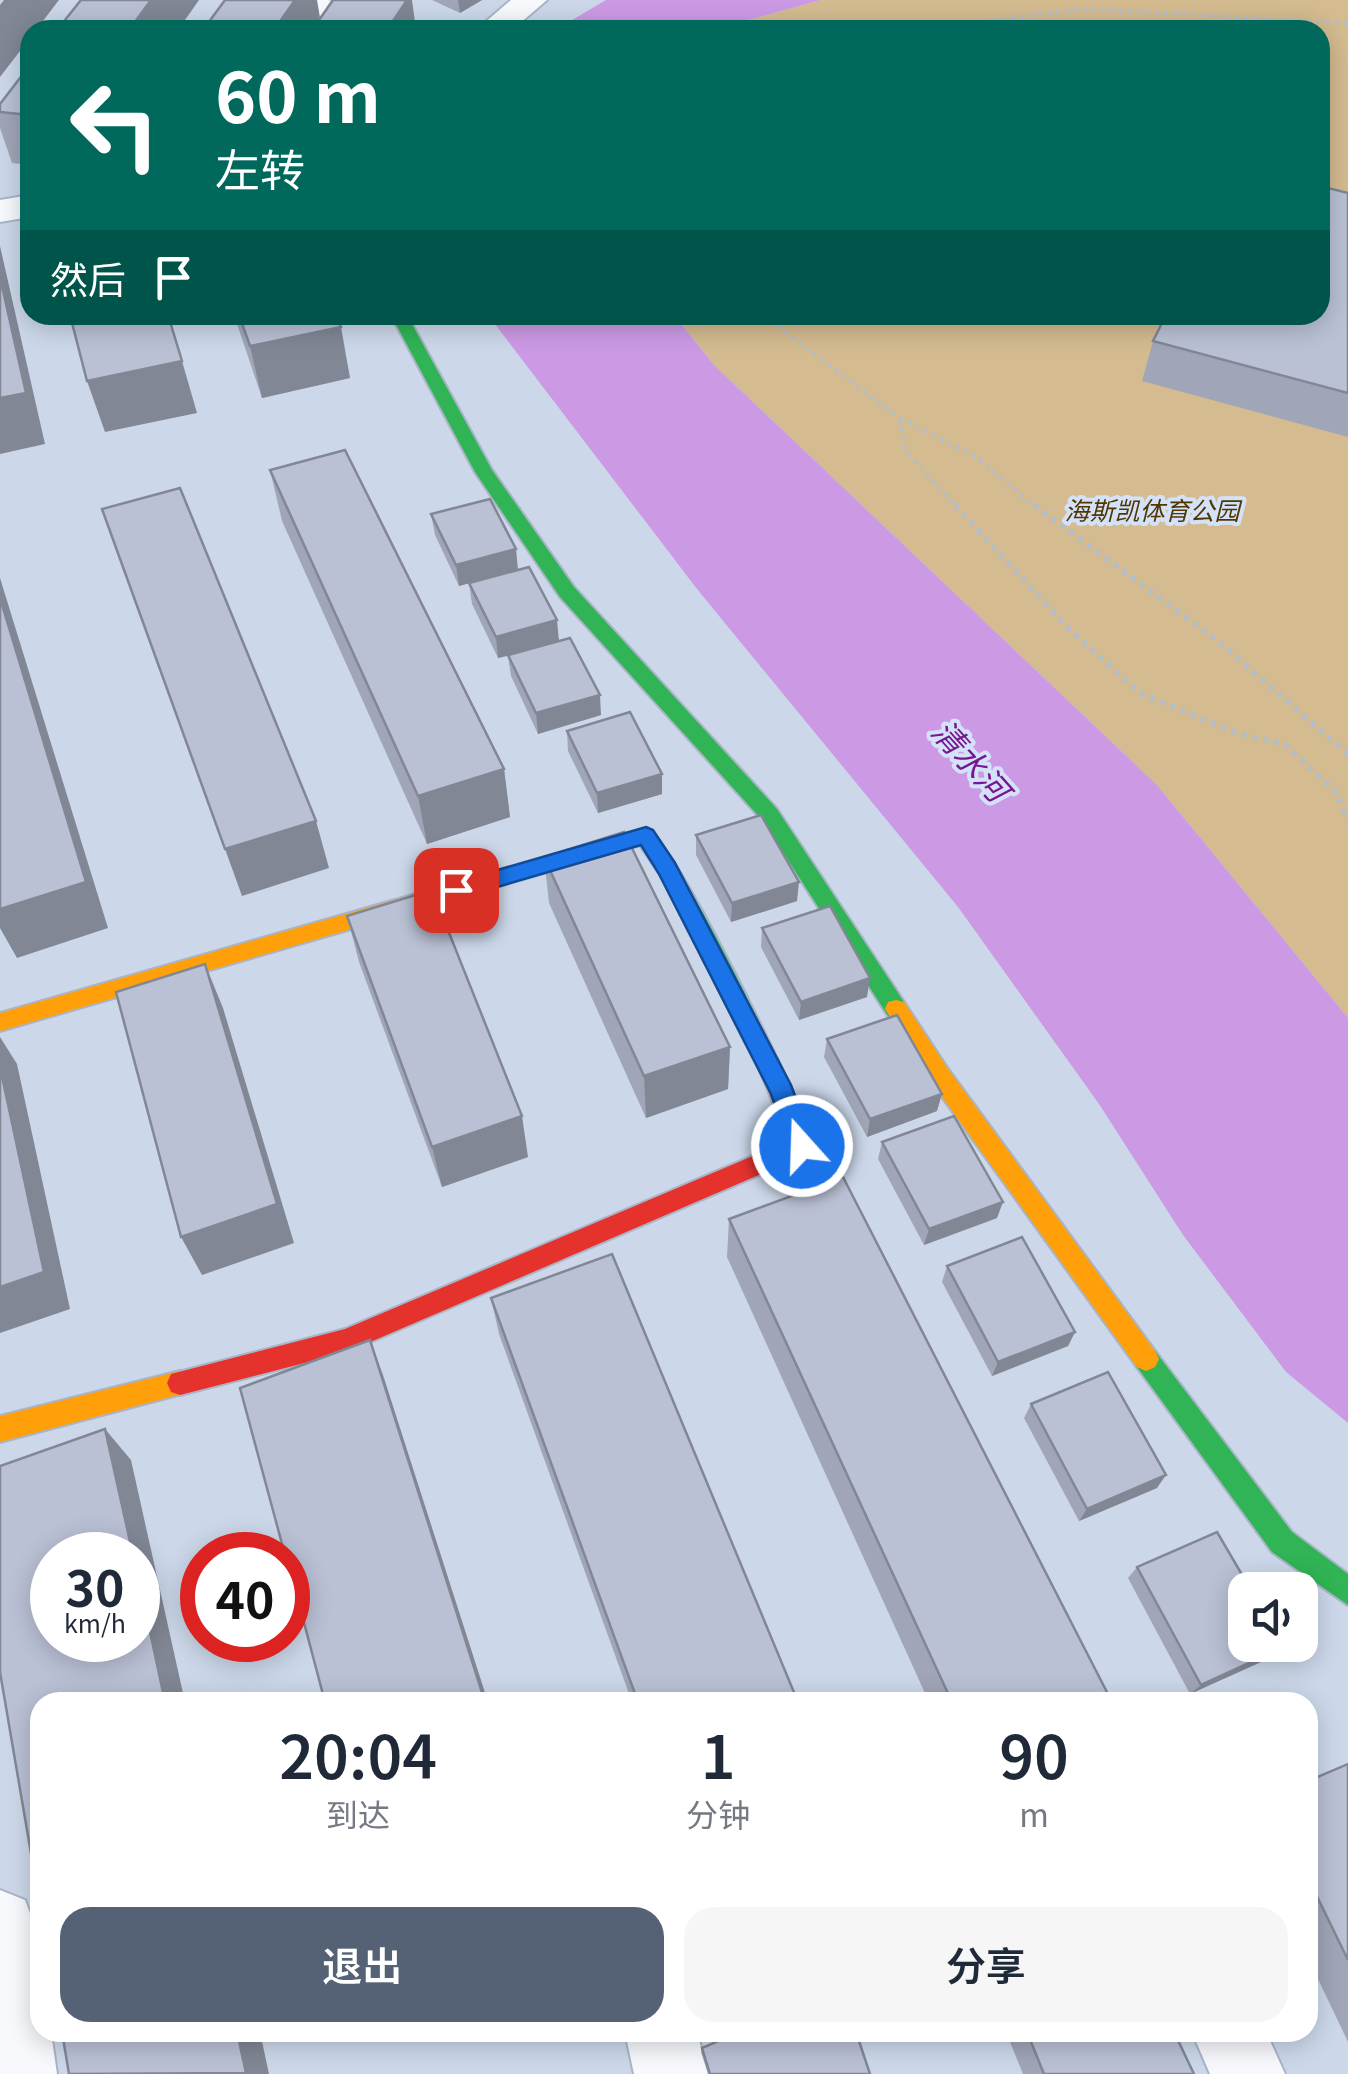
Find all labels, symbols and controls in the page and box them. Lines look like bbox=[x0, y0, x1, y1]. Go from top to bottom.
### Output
text: 60 m bbox=[215, 42, 381, 143]
icon: left bbox=[50, 60, 180, 190]
text: 左转 bbox=[215, 135, 305, 200]
text: 然后 bbox=[50, 250, 126, 305]
icon: arrive bbox=[146, 250, 201, 305]
park label: 海斯凯体育公园 bbox=[1064, 491, 1242, 527]
water label: 清水河 bbox=[923, 708, 1025, 815]
pin bbox=[414, 848, 499, 933]
icon: arrive bbox=[429, 863, 484, 918]
position arrow bbox=[750, 1094, 854, 1198]
speed limit sign: 40 bbox=[180, 1532, 310, 1662]
text: 30 bbox=[66, 1549, 125, 1621]
map controls bbox=[1228, 1572, 1318, 1662]
button: sound bbox=[1228, 1572, 1318, 1662]
text: km/h bbox=[64, 1604, 126, 1640]
text: 20:04 bbox=[279, 1709, 437, 1796]
text: 1 bbox=[701, 1709, 736, 1796]
text: 90 bbox=[999, 1709, 1069, 1796]
text: 到达 bbox=[326, 1790, 390, 1836]
text: 分钟 bbox=[686, 1790, 750, 1836]
text: m bbox=[1019, 1790, 1049, 1836]
button: 退出 bbox=[60, 1907, 664, 2022]
button: 分享 bbox=[684, 1907, 1288, 2022]

